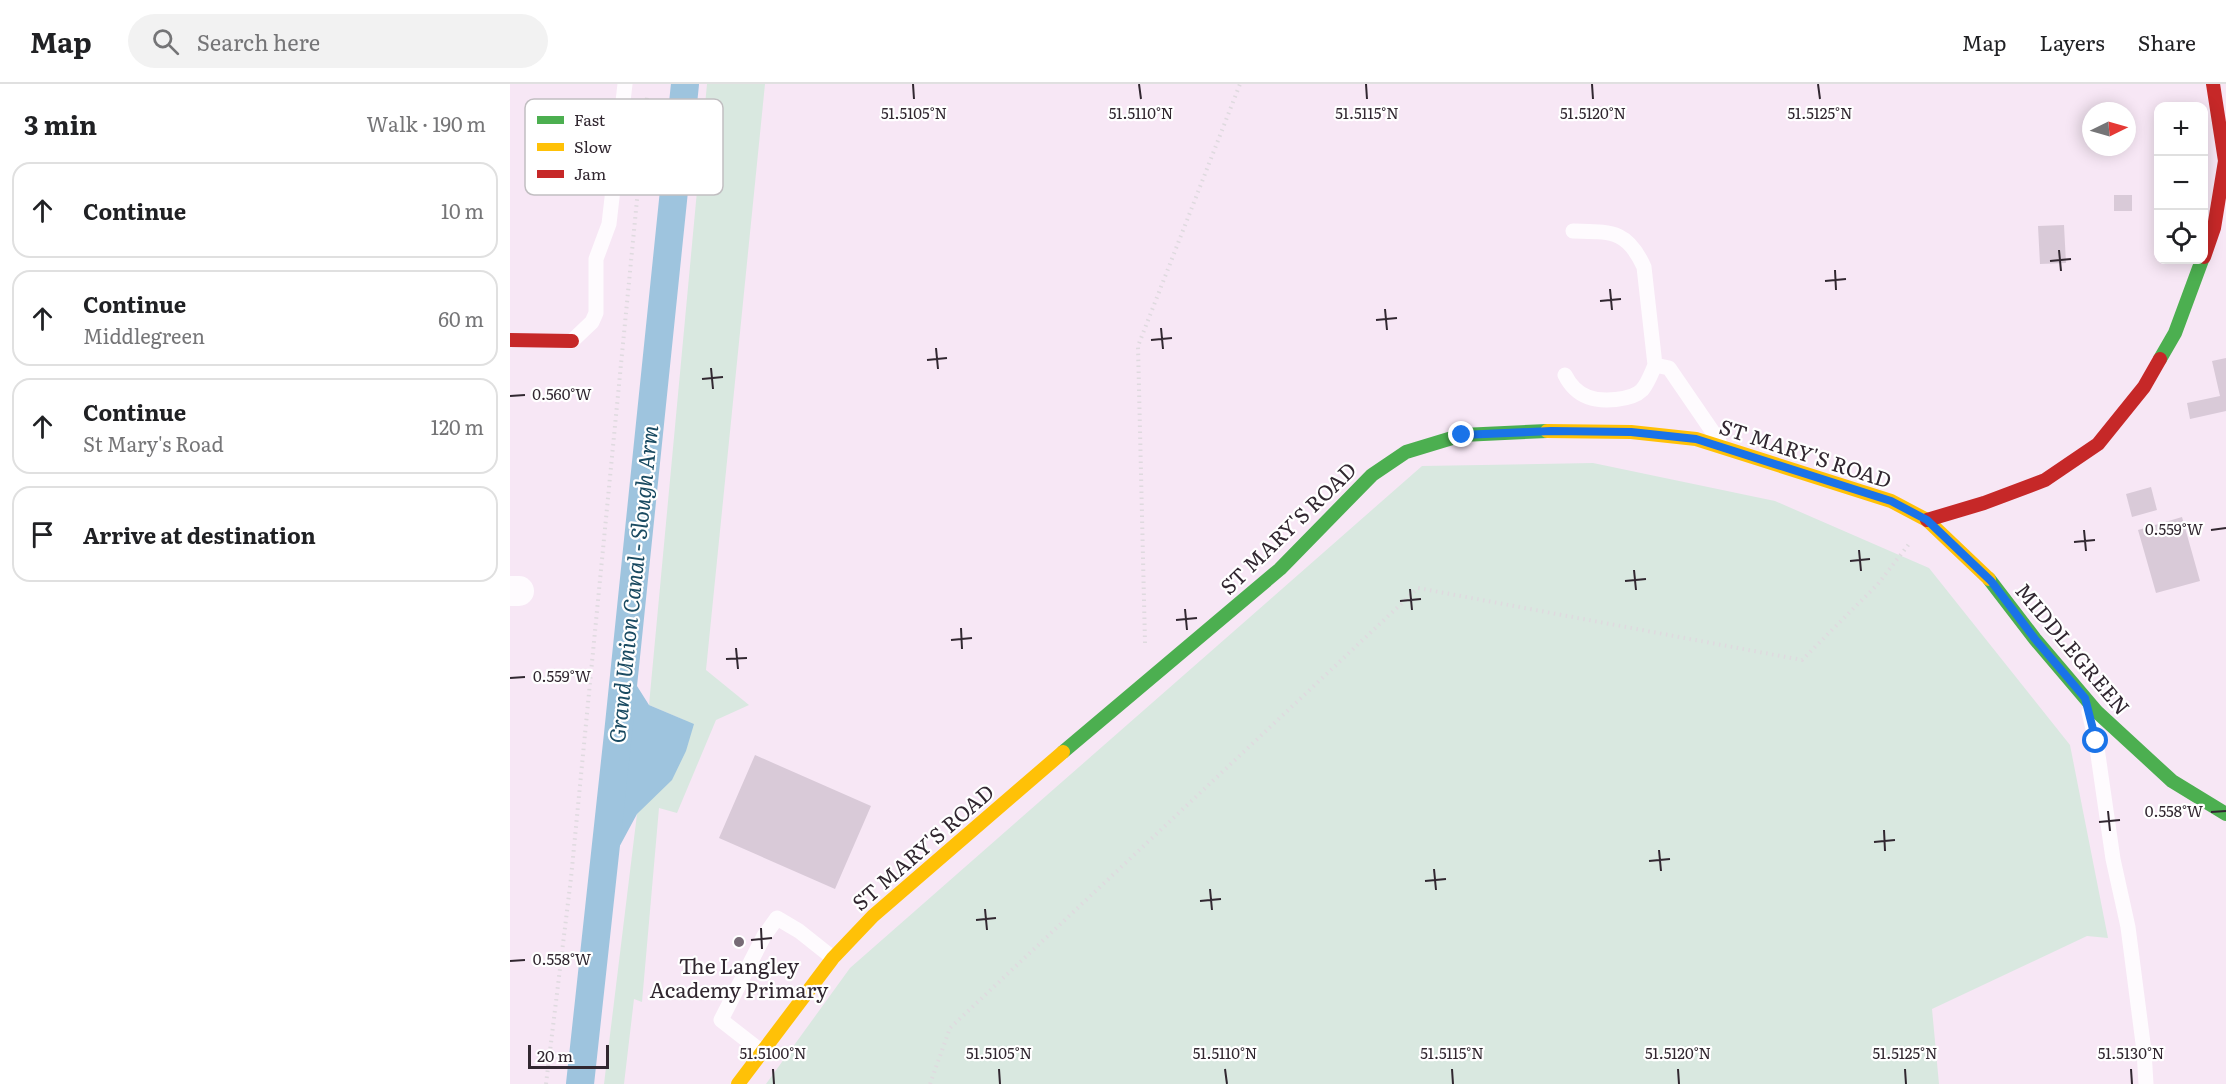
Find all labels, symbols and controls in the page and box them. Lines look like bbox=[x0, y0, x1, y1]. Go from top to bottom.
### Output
search box bbox=[128, 14, 548, 68]
text: Map bbox=[30, 20, 92, 62]
icon: search bbox=[149, 25, 182, 58]
text: Search here bbox=[197, 25, 320, 58]
text: Map bbox=[1962, 26, 2007, 57]
text: Layers bbox=[2040, 26, 2105, 57]
text: Share bbox=[2138, 26, 2196, 57]
legend bbox=[525, 99, 723, 195]
text: 51.5105°N bbox=[881, 101, 947, 124]
text: 51.5110°N bbox=[1109, 101, 1173, 124]
text: 51.5115°N bbox=[1335, 101, 1399, 124]
text: 51.5120°N bbox=[1560, 101, 1626, 124]
text: 51.5125°N bbox=[1787, 101, 1853, 124]
north arrow bbox=[2082, 102, 2136, 156]
map controls bbox=[2154, 102, 2208, 264]
button: + bbox=[2154, 102, 2208, 156]
text: 3 min bbox=[24, 104, 97, 143]
text: Fast bbox=[574, 107, 606, 131]
text: Walk · 190 m bbox=[367, 108, 486, 138]
text: Slow bbox=[574, 134, 612, 158]
button: − bbox=[2154, 156, 2208, 210]
text: Jam bbox=[574, 161, 607, 185]
icon: ahead bbox=[26, 194, 59, 227]
text: Continue bbox=[83, 194, 186, 227]
text: 10 m bbox=[441, 195, 484, 225]
button: locate bbox=[2154, 210, 2208, 264]
text: Continue bbox=[83, 287, 186, 320]
icon: ahead bbox=[26, 302, 59, 335]
text: 60 m bbox=[438, 303, 484, 333]
text: Middlegreen bbox=[83, 320, 205, 350]
text: 0.560°W bbox=[532, 382, 592, 405]
text: Continue bbox=[83, 395, 186, 428]
icon: ahead bbox=[26, 410, 59, 443]
street label: ST MARY'S ROAD bbox=[1716, 410, 1896, 494]
text: 120 m bbox=[431, 411, 484, 441]
route end bbox=[1448, 421, 1474, 447]
water label: Grand Union Canal - Slough Arm bbox=[599, 423, 665, 745]
text: St Mary's Road bbox=[83, 428, 224, 458]
street label: ST MARY'S ROAD bbox=[1212, 454, 1362, 600]
text: 0.559°W bbox=[2145, 517, 2204, 540]
icon: arrive bbox=[26, 518, 59, 551]
text: Arrive at destination bbox=[83, 518, 316, 551]
street label: MIDDLEGREEN bbox=[2009, 575, 2139, 721]
text: 0.559°W bbox=[533, 664, 592, 687]
route start bbox=[2082, 727, 2108, 753]
street label: ST MARY'S ROAD bbox=[844, 776, 1000, 916]
text: 0.558°W bbox=[2145, 799, 2204, 822]
marker: The Langley Academy Primary bbox=[732, 935, 746, 949]
text: 0.558°W bbox=[533, 947, 592, 970]
place label: The Langley Academy Primary bbox=[650, 949, 829, 1004]
text: 51.5100°N bbox=[739, 1041, 807, 1064]
text: 51.5105°N bbox=[966, 1041, 1032, 1064]
text: 51.5110°N bbox=[1193, 1041, 1257, 1064]
text: 51.5115°N bbox=[1420, 1041, 1484, 1064]
text: 51.5120°N bbox=[1645, 1041, 1711, 1064]
text: 51.5125°N bbox=[1872, 1041, 1938, 1064]
text: 51.5130°N bbox=[2098, 1041, 2164, 1064]
scale bar bbox=[528, 1042, 609, 1070]
text: 20 m bbox=[537, 1043, 573, 1067]

